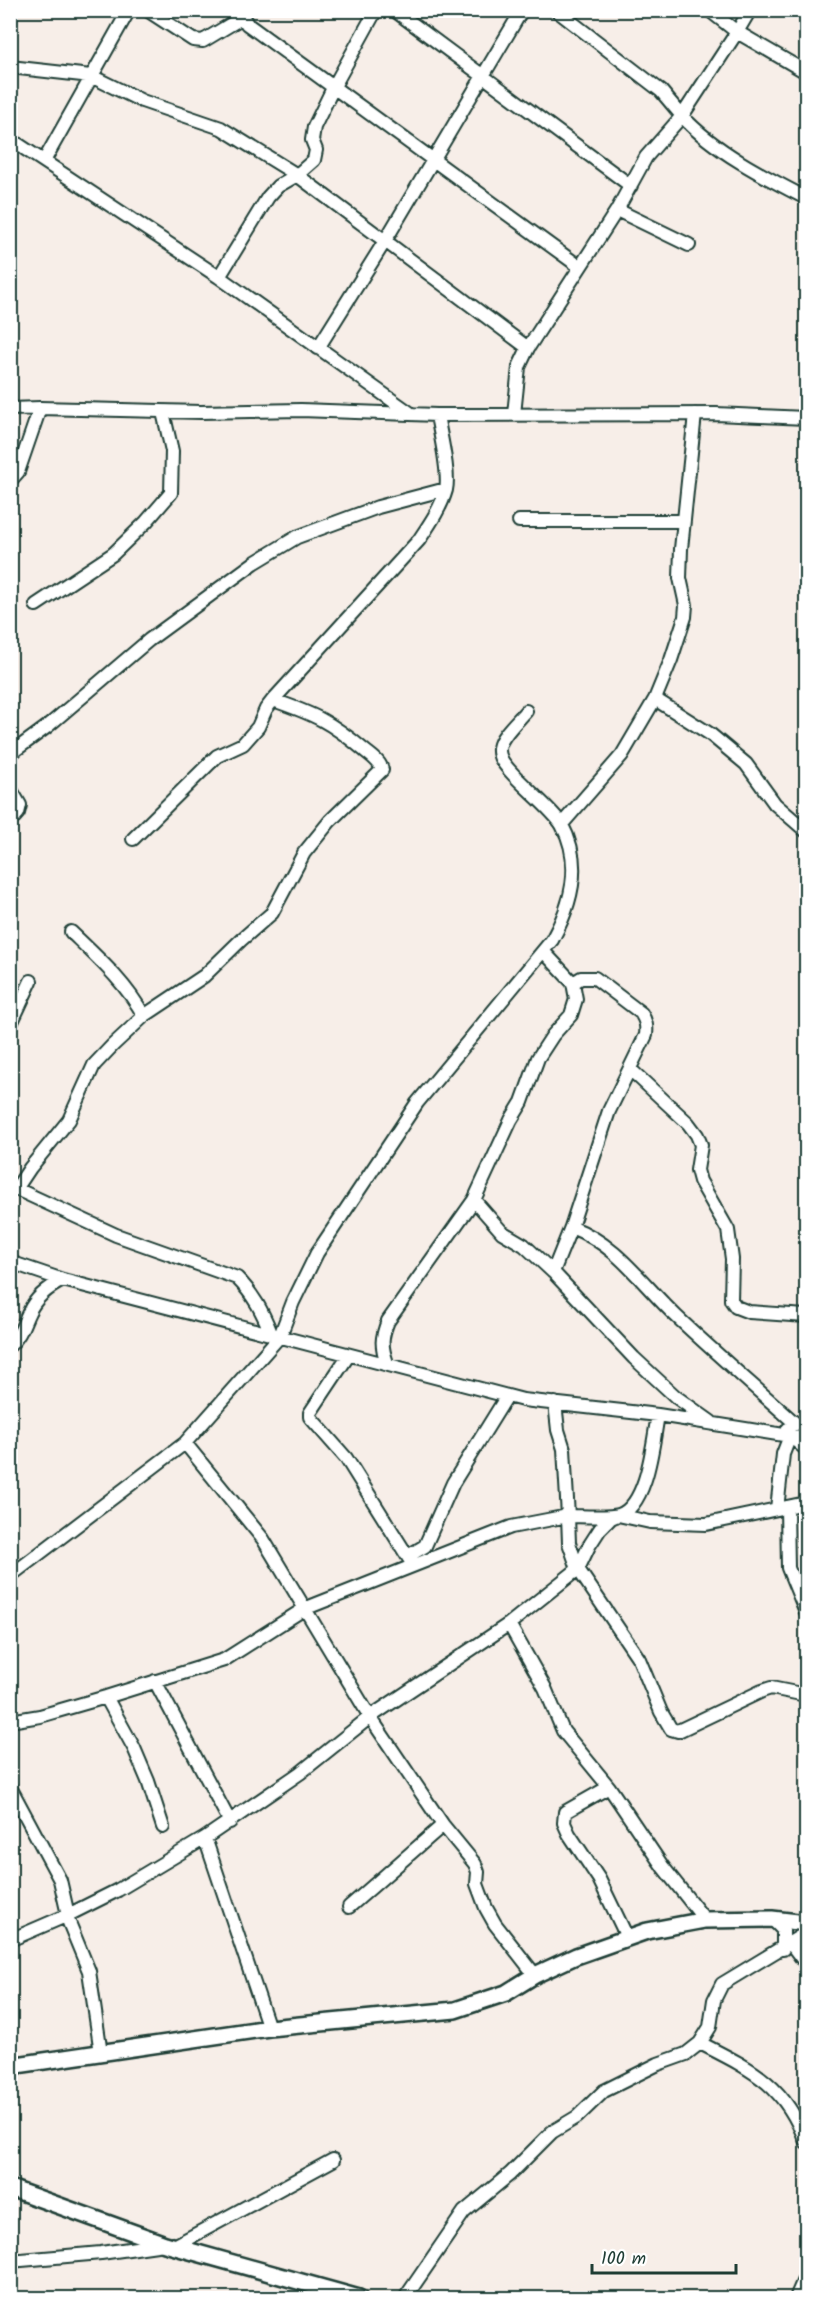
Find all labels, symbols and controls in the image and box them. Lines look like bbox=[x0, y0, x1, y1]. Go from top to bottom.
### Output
scale bar bbox=[592, 2237, 736, 2275]
text: 100 m bbox=[601, 2245, 646, 2274]

